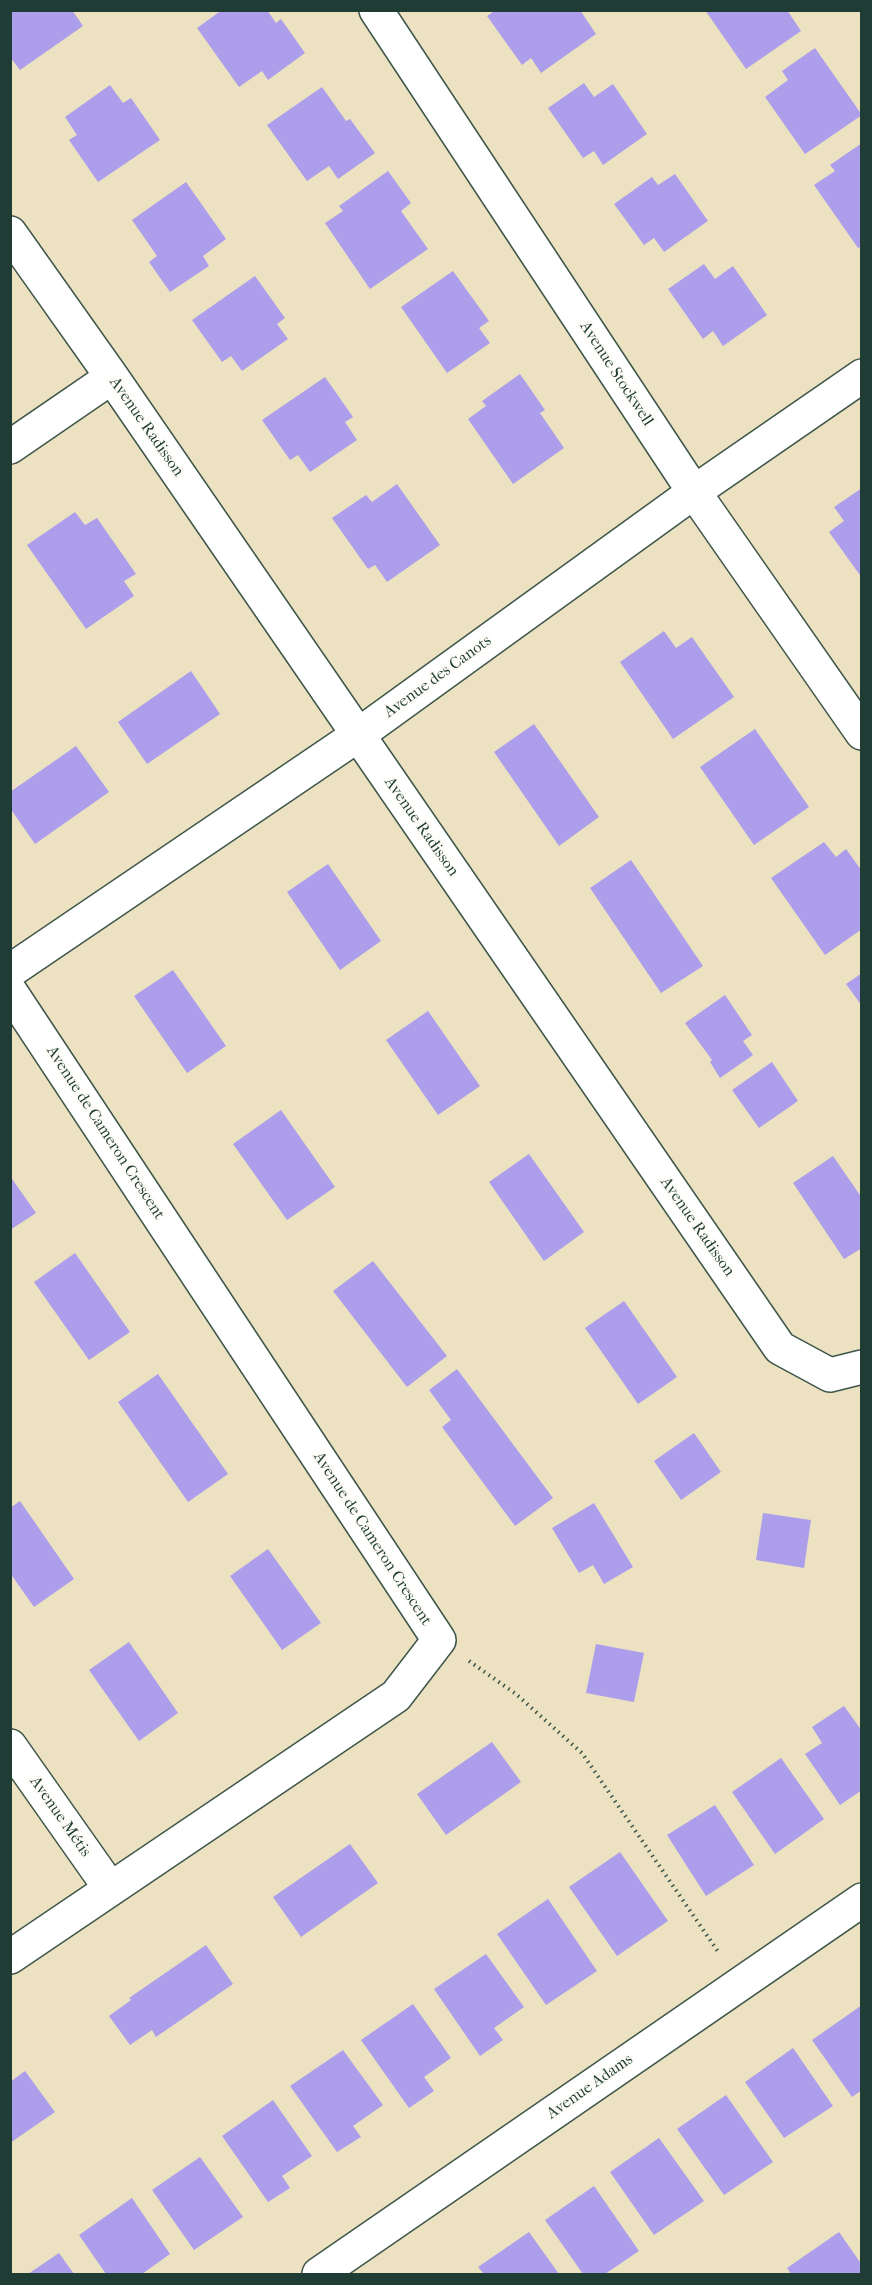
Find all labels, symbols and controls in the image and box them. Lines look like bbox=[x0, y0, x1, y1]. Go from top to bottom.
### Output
street label: Avenue Stockwell bbox=[575, 318, 657, 430]
street label: Avenue Radisson bbox=[105, 374, 187, 480]
street label: Avenue des Canots bbox=[381, 632, 495, 722]
street label: Avenue Radisson bbox=[380, 774, 462, 880]
street label: Avenue de Cameron Crescent bbox=[42, 1043, 168, 1223]
street label: Avenue Radisson bbox=[656, 1174, 738, 1280]
street label: Avenue de Cameron Crescent bbox=[309, 1449, 435, 1629]
street label: Avenue Métis bbox=[25, 1773, 95, 1861]
street label: Avenue Adams bbox=[543, 2050, 637, 2124]

